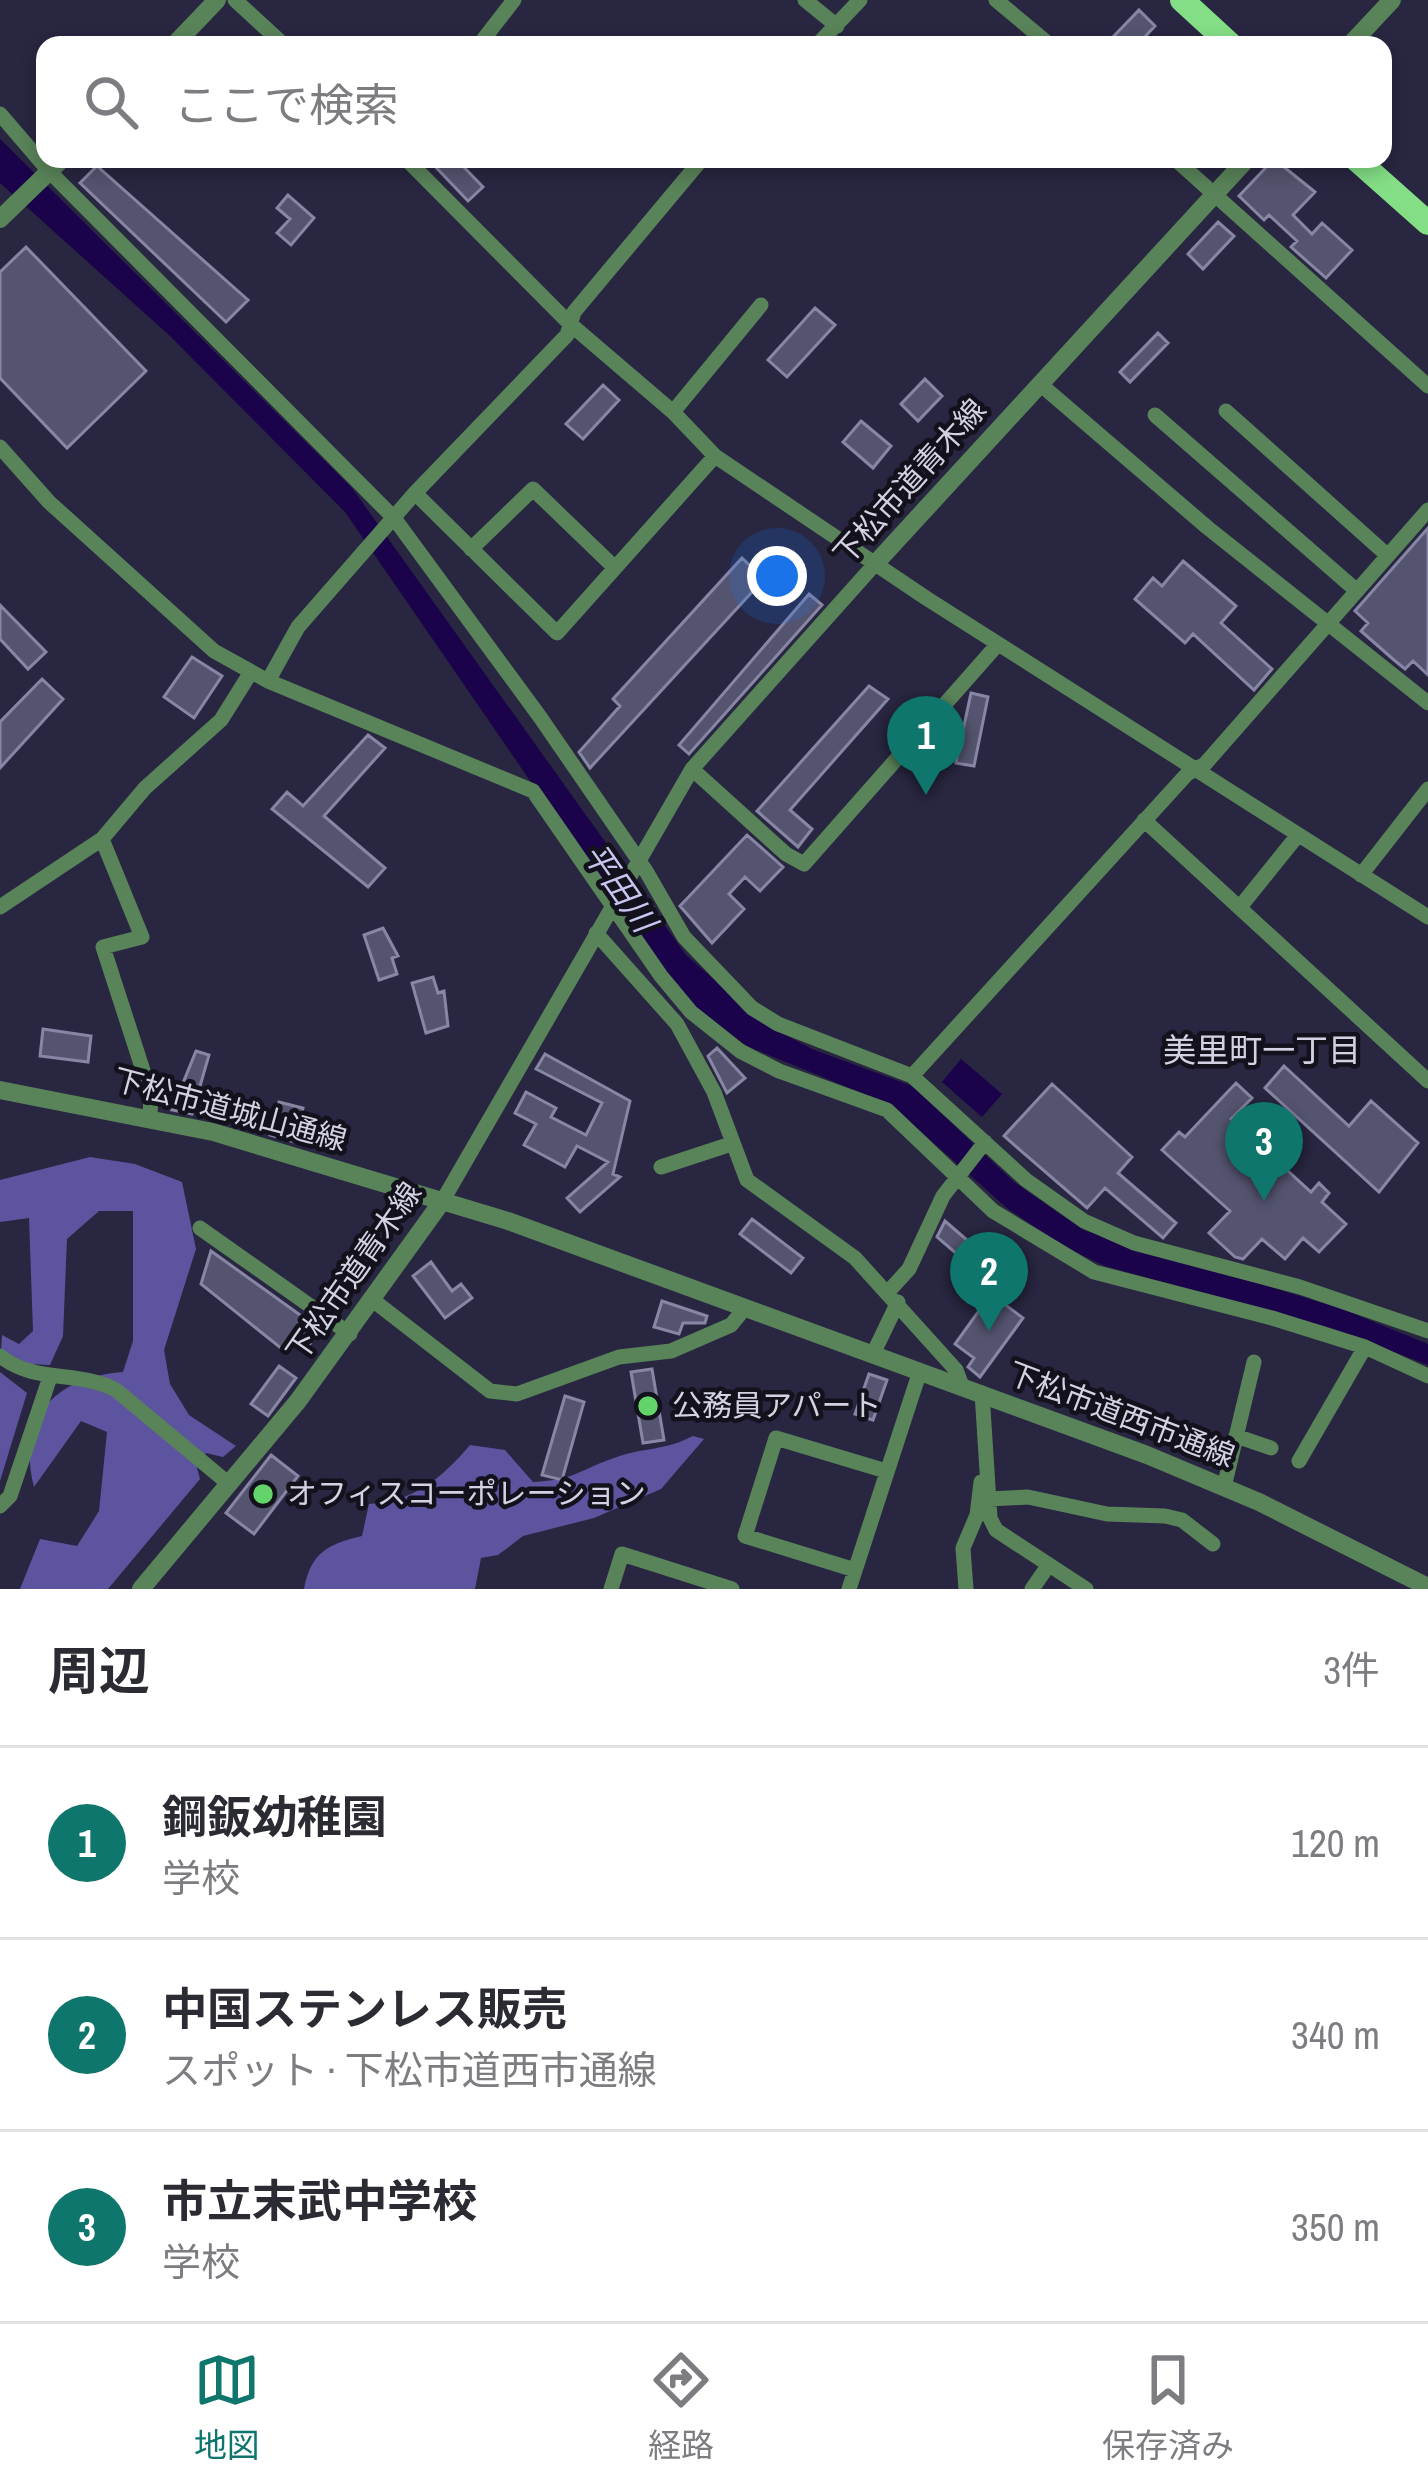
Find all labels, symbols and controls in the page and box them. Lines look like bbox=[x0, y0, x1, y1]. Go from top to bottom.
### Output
search box bbox=[36, 36, 1392, 168]
icon: search bbox=[78, 69, 144, 135]
text: ここで検索 bbox=[174, 74, 399, 135]
street label: 下松市道青木線 bbox=[824, 390, 994, 573]
your location bbox=[747, 546, 807, 606]
pin: 1 bbox=[887, 696, 965, 795]
water label: 平田川 bbox=[574, 834, 668, 943]
district label: 美里町一丁目 bbox=[1163, 1028, 1361, 1072]
street label: 下松市道城山通線 bbox=[109, 1059, 351, 1159]
pin: 3 bbox=[1225, 1102, 1303, 1201]
street label: 下松市道青木線 bbox=[277, 1174, 430, 1369]
pin: 2 bbox=[950, 1232, 1028, 1331]
street label: 下松市道西市通線 bbox=[1002, 1352, 1241, 1476]
place label: 公務員アパート bbox=[672, 1385, 881, 1425]
marker: 公務員アパート bbox=[635, 1393, 661, 1419]
place label: オフィスコーポレーション bbox=[287, 1473, 646, 1513]
marker: オフィスコーポレーション bbox=[250, 1481, 276, 1507]
text: 周辺 bbox=[48, 1636, 150, 1705]
text: 3件 bbox=[1323, 1644, 1380, 1696]
text: 鋼鈑幼稚園 bbox=[162, 1786, 387, 1847]
text: 1 bbox=[78, 1817, 96, 1869]
text: 120 m bbox=[1291, 1817, 1380, 1869]
text: 学校 bbox=[162, 1852, 240, 1904]
text: 中国ステンレス販売 bbox=[162, 1978, 567, 2039]
text: 2 bbox=[78, 2009, 96, 2061]
text: 340 m bbox=[1291, 2009, 1380, 2061]
text: スポット · 下松市道西市通線 bbox=[162, 2044, 657, 2096]
text: 市立末武中学校 bbox=[162, 2170, 477, 2231]
text: 3 bbox=[78, 2201, 96, 2253]
text: 350 m bbox=[1291, 2201, 1380, 2253]
text: 学校 bbox=[162, 2236, 240, 2288]
tab: 地図 bbox=[194, 2347, 260, 2467]
tab: 経路 bbox=[648, 2347, 714, 2467]
tab: 保存済み bbox=[1102, 2347, 1234, 2467]

